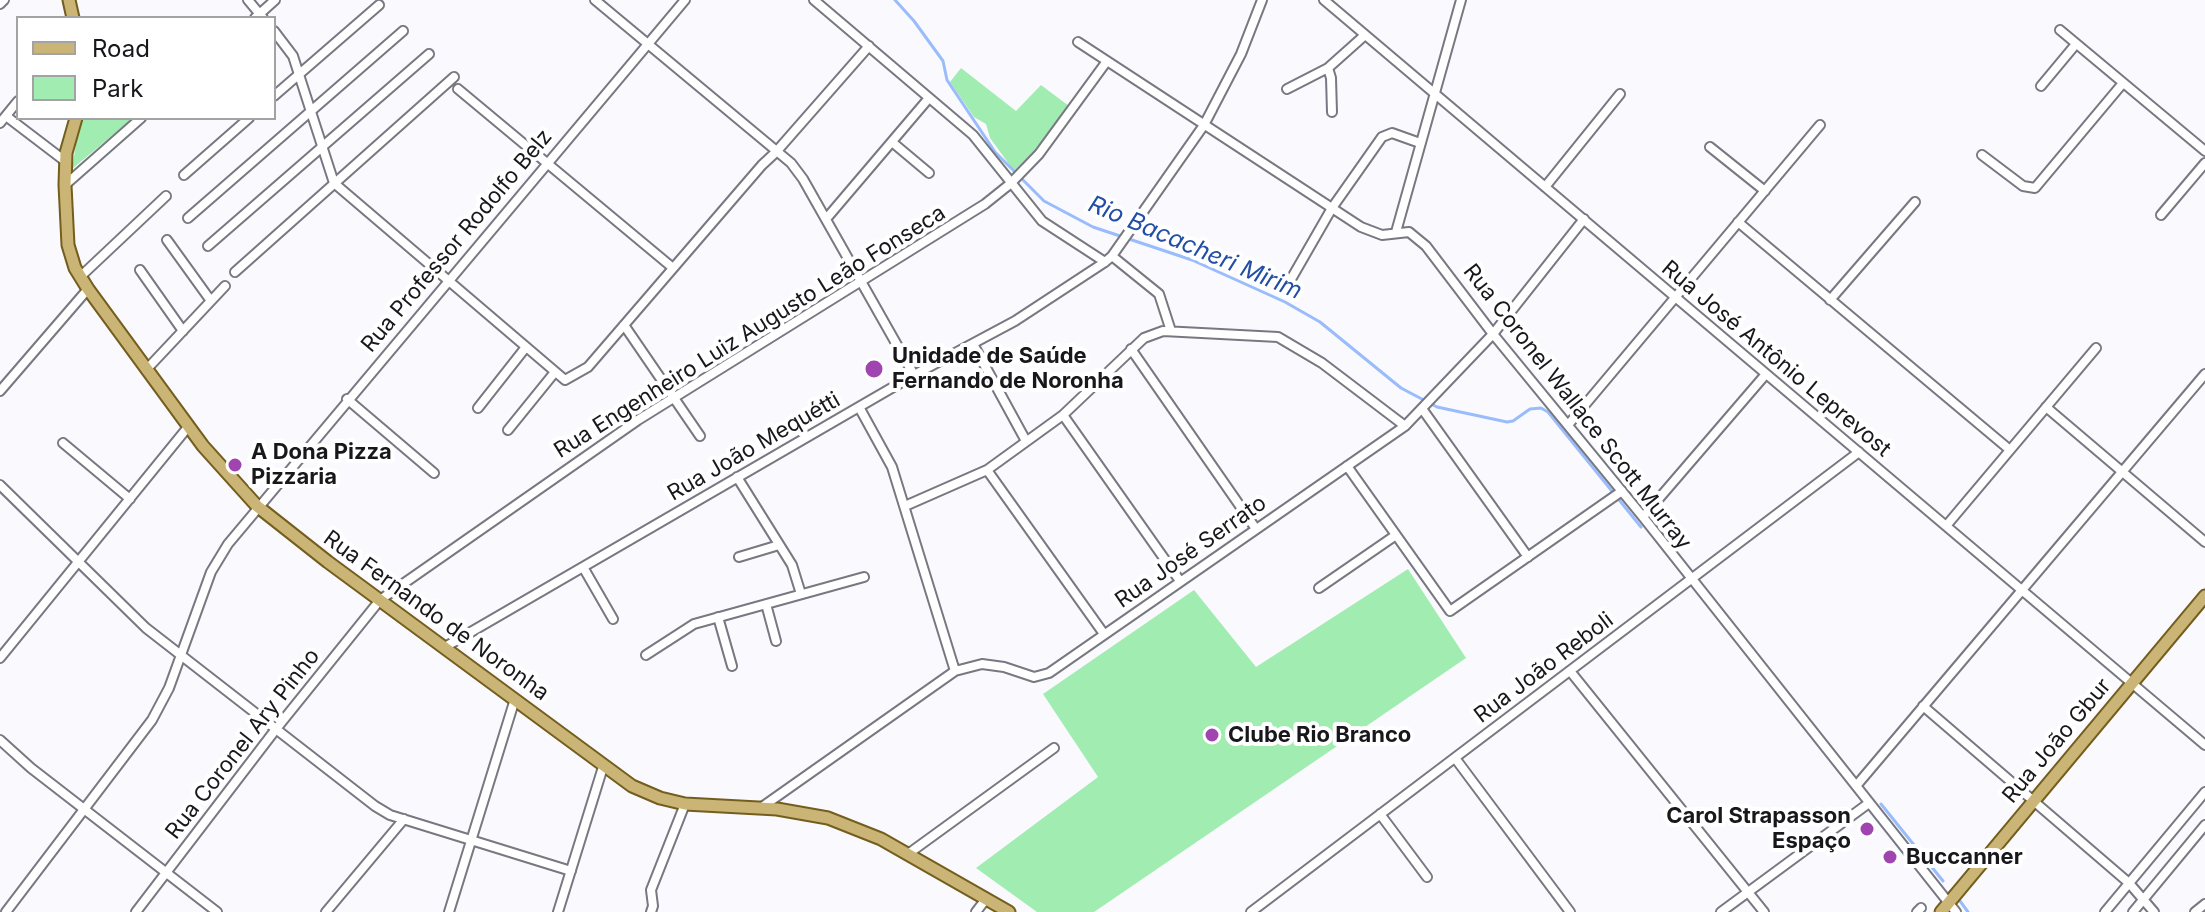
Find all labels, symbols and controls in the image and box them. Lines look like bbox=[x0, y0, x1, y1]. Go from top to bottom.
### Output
legend bbox=[16, 16, 276, 120]
text: Road bbox=[92, 34, 150, 63]
text: Park bbox=[92, 74, 143, 103]
street label: Rua Professor Rodolfo Belz bbox=[356, 124, 558, 358]
water label: Rio Bacacheri Mirim bbox=[1084, 190, 1306, 306]
street label: Rua Engenheiro Luiz Augusto Leão Fonseca bbox=[549, 200, 951, 464]
street label: Rua José Antônio Leprevost bbox=[1656, 255, 1896, 463]
street label: Rua Coronel Wallace Scott Murray bbox=[1457, 259, 1697, 555]
place label: Unidade de Saúde Fernando de Noronha bbox=[892, 343, 1124, 394]
marker: Unidade de Saúde Fernando de Noronha bbox=[863, 358, 885, 380]
street label: Rua João Mequétti bbox=[663, 387, 845, 507]
place label: A Dona Pizza Pizzaria bbox=[251, 439, 392, 490]
marker: A Dona Pizza Pizzaria bbox=[226, 456, 244, 474]
street label: Rua José Serrato bbox=[1110, 490, 1272, 614]
street label: Rua Fernando de Noronha bbox=[318, 525, 554, 707]
street label: Rua João Reboli bbox=[1469, 607, 1619, 729]
street label: Rua Coronel Ary Pinho bbox=[160, 644, 326, 844]
street label: Rua João Gbur bbox=[1997, 673, 2117, 809]
place label: Clube Rio Branco bbox=[1228, 722, 1411, 748]
marker: Clube Rio Branco bbox=[1203, 726, 1221, 744]
place label: Carol Strapasson Espaço bbox=[1666, 803, 1851, 854]
marker: Carol Strapasson Espaço bbox=[1858, 820, 1876, 838]
place label: Buccanner bbox=[1906, 844, 2023, 870]
marker: Buccanner bbox=[1881, 848, 1899, 866]

